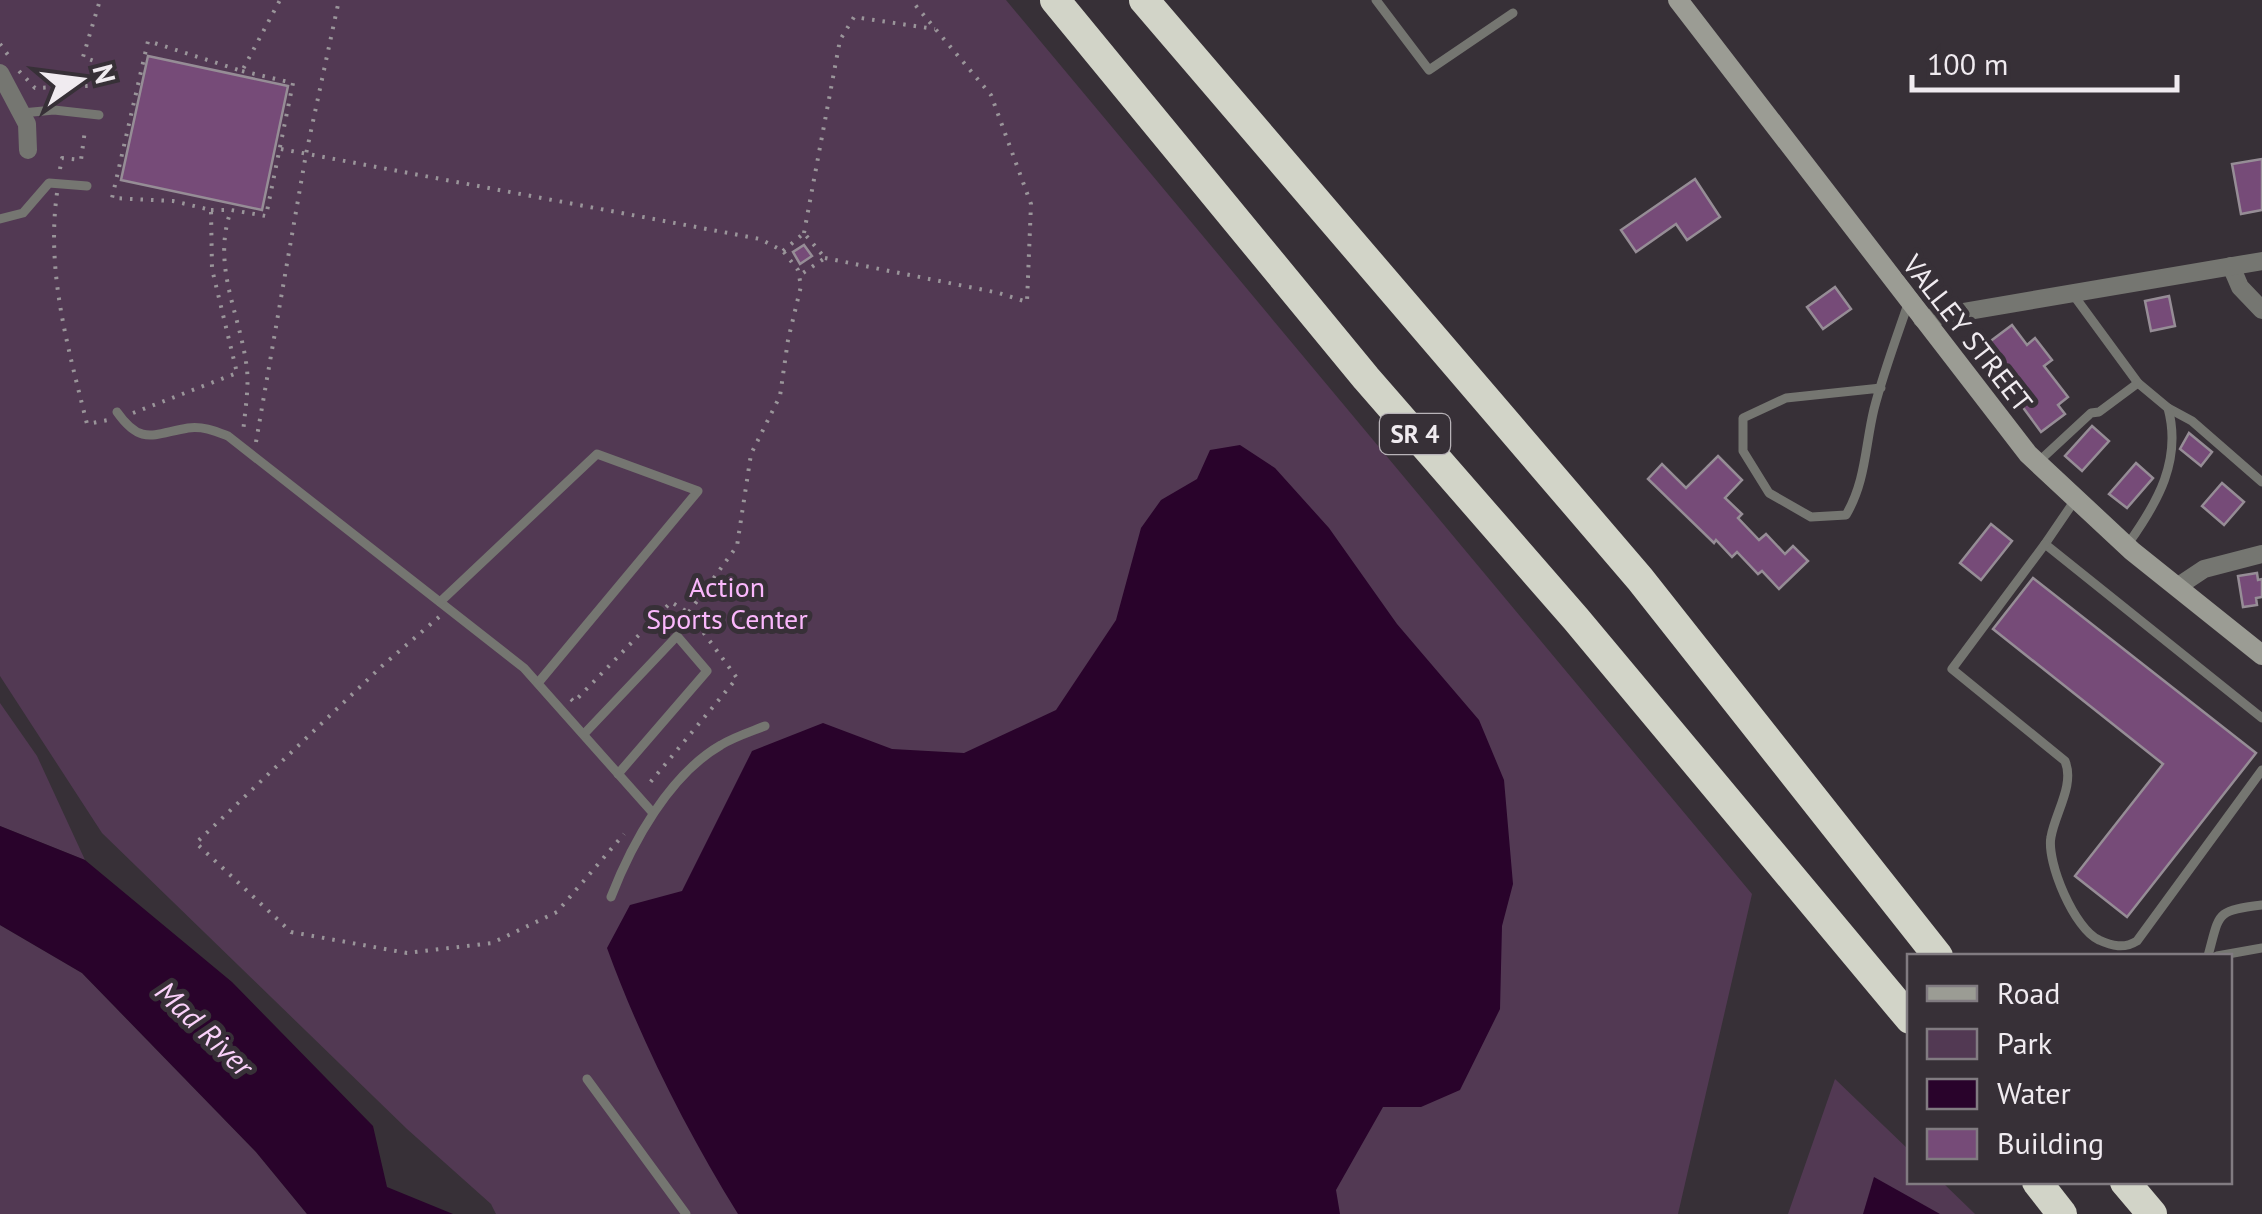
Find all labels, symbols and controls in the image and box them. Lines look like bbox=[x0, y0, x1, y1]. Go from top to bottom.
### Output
north arrow bbox=[30, 30, 130, 130]
scale bar bbox=[1912, 30, 2177, 92]
text: 100 m bbox=[1927, 44, 2008, 83]
text: N bbox=[85, 60, 125, 87]
street label: VALLEY STREET bbox=[1894, 246, 2041, 420]
road number: SR 4 bbox=[1380, 414, 1450, 454]
park label: Action Sports Center bbox=[646, 568, 808, 637]
legend bbox=[1907, 954, 2232, 1184]
water label: Mad River bbox=[148, 972, 264, 1086]
text: Road bbox=[1997, 973, 2061, 1012]
text: Park bbox=[1997, 1023, 2053, 1062]
text: Water bbox=[1997, 1073, 2071, 1112]
text: Building bbox=[1997, 1123, 2104, 1162]

